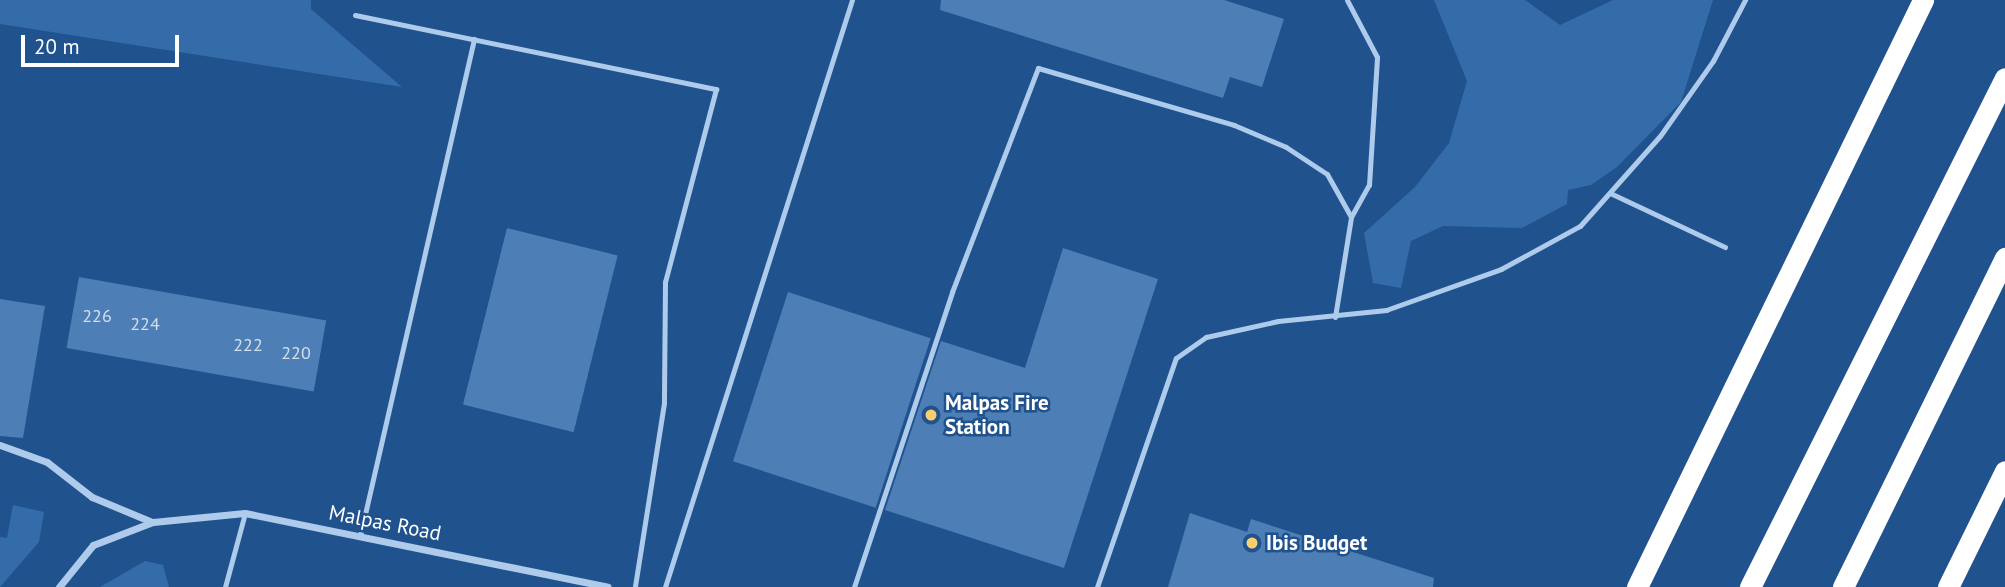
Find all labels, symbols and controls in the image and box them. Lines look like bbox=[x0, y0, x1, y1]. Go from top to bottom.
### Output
scale bar bbox=[24, 21, 182, 65]
text: 20 m bbox=[34, 33, 80, 60]
house number: 226 bbox=[82, 305, 112, 327]
house number: 224 bbox=[130, 313, 160, 335]
house number: 222 bbox=[233, 334, 263, 356]
house number: 220 bbox=[281, 342, 311, 364]
place label: Malpas Fire Station bbox=[945, 390, 1049, 440]
marker: Malpas Fire Station bbox=[923, 407, 939, 423]
street label: Malpas Road bbox=[327, 500, 443, 546]
place label: Ibis Budget bbox=[1266, 530, 1367, 556]
marker: Ibis Budget bbox=[1244, 535, 1260, 551]

